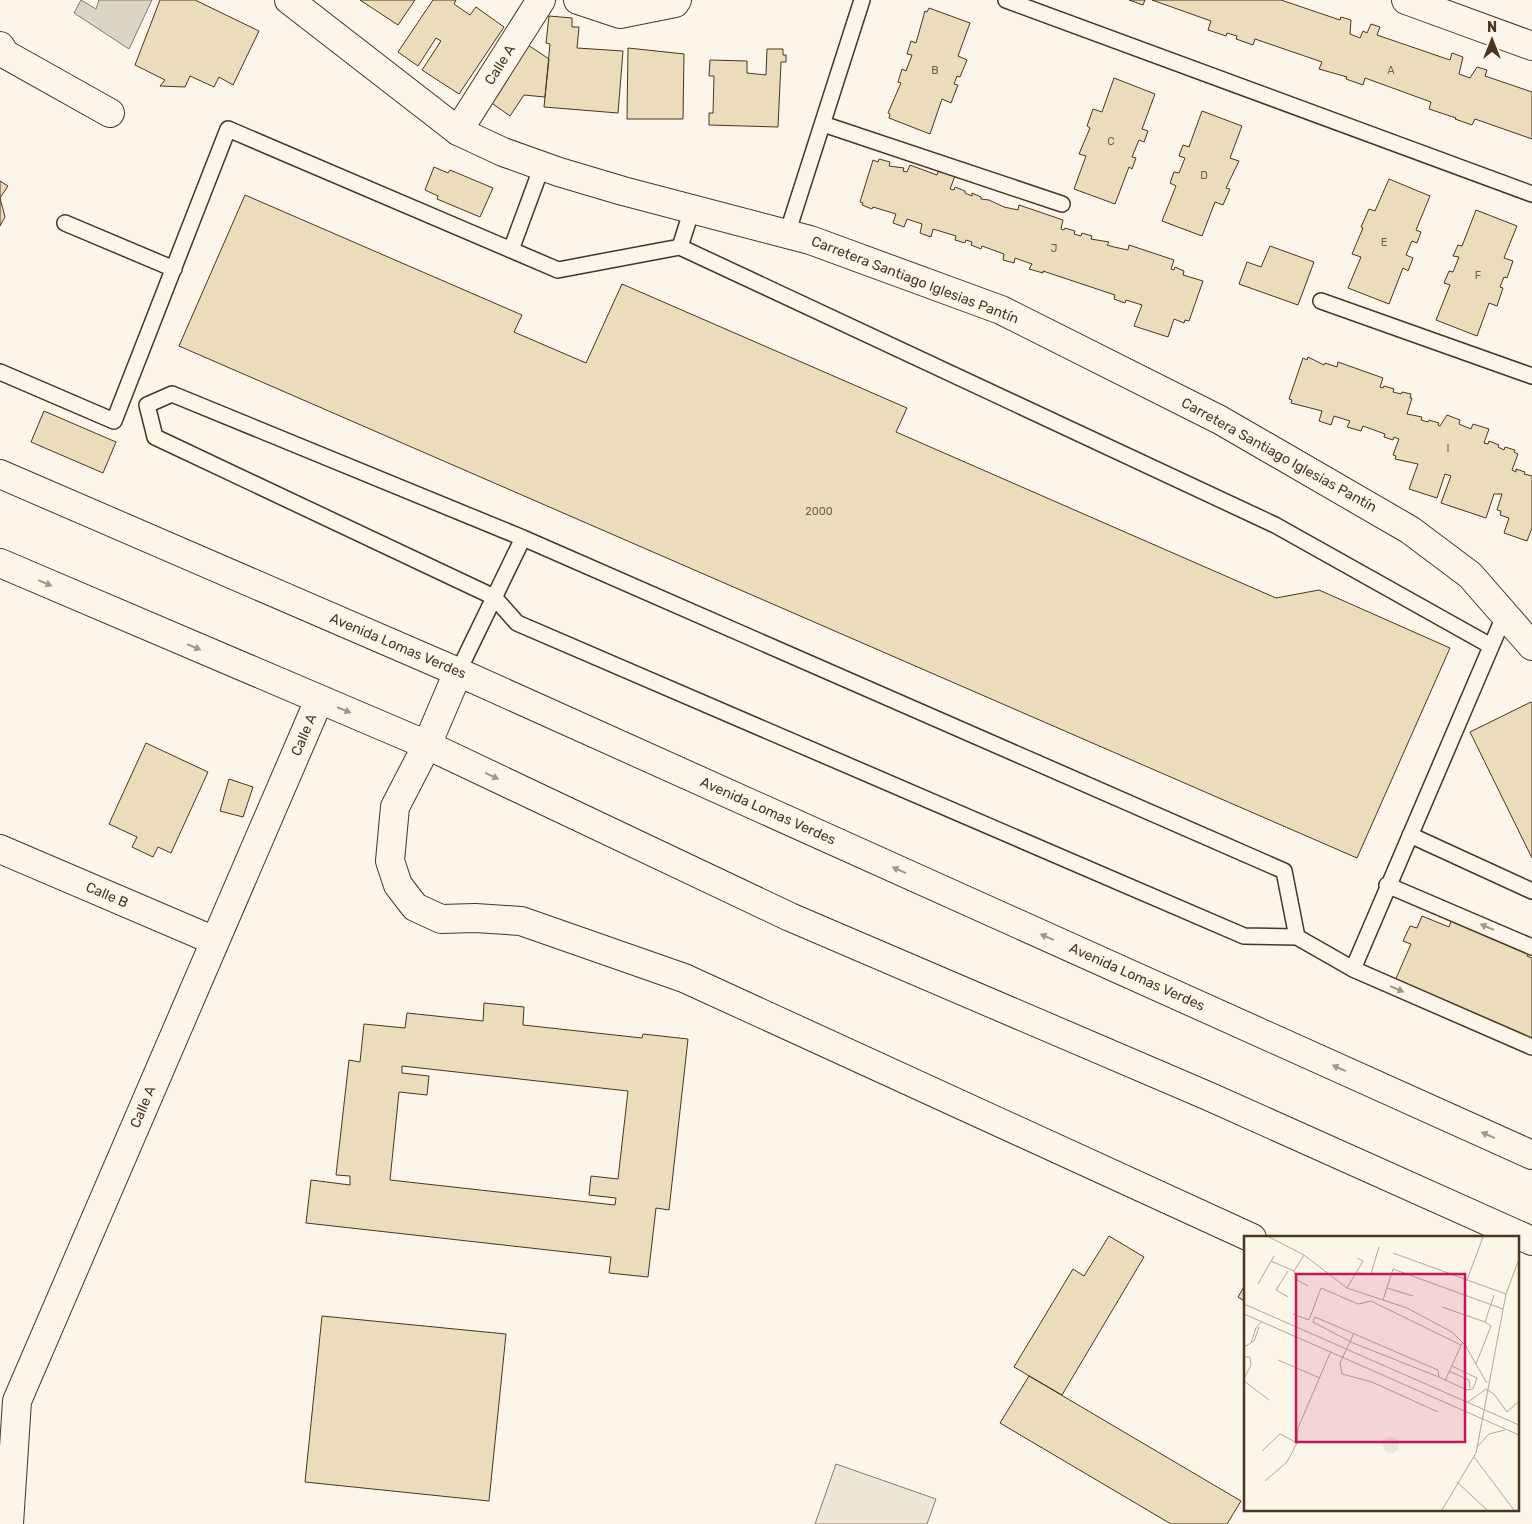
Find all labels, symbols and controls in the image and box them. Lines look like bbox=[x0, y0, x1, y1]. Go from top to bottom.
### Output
north arrow bbox=[1467, 15, 1517, 65]
text: N bbox=[1487, 19, 1497, 36]
street label: Calle A bbox=[481, 41, 519, 88]
house number: B bbox=[931, 64, 939, 77]
house number: A bbox=[1387, 64, 1395, 77]
house number: C bbox=[1107, 135, 1115, 148]
house number: D bbox=[1200, 169, 1208, 182]
street label: Carretera Santiago Iglesias Pantín bbox=[809, 232, 1021, 328]
house number: E bbox=[1381, 236, 1388, 249]
house number: J bbox=[1051, 242, 1058, 255]
house number: F bbox=[1475, 269, 1481, 282]
street label: Carretera Santiago Iglesias Pantín bbox=[1178, 394, 1380, 516]
house number: I bbox=[1446, 442, 1450, 455]
house number: 2000 bbox=[805, 505, 833, 518]
one-way arrow bbox=[38, 579, 52, 587]
street label: Avenida Lomas Verdes bbox=[327, 610, 469, 682]
one-way arrow bbox=[187, 643, 201, 651]
one-way arrow bbox=[337, 707, 351, 715]
street label: Calle A bbox=[288, 711, 321, 759]
one-way arrow bbox=[485, 772, 499, 780]
street label: Avenida Lomas Verdes bbox=[698, 773, 838, 849]
one-way arrow bbox=[892, 866, 906, 874]
street label: Calle B bbox=[83, 878, 131, 912]
one-way arrow bbox=[1480, 923, 1494, 931]
one-way arrow bbox=[1040, 933, 1054, 941]
street label: Avenida Lomas Verdes bbox=[1067, 939, 1207, 1015]
one-way arrow bbox=[1390, 985, 1404, 993]
one-way arrow bbox=[1332, 1064, 1346, 1072]
street label: Calle A bbox=[127, 1083, 160, 1131]
one-way arrow bbox=[1480, 1130, 1495, 1139]
inset map bbox=[1244, 1236, 1520, 1512]

